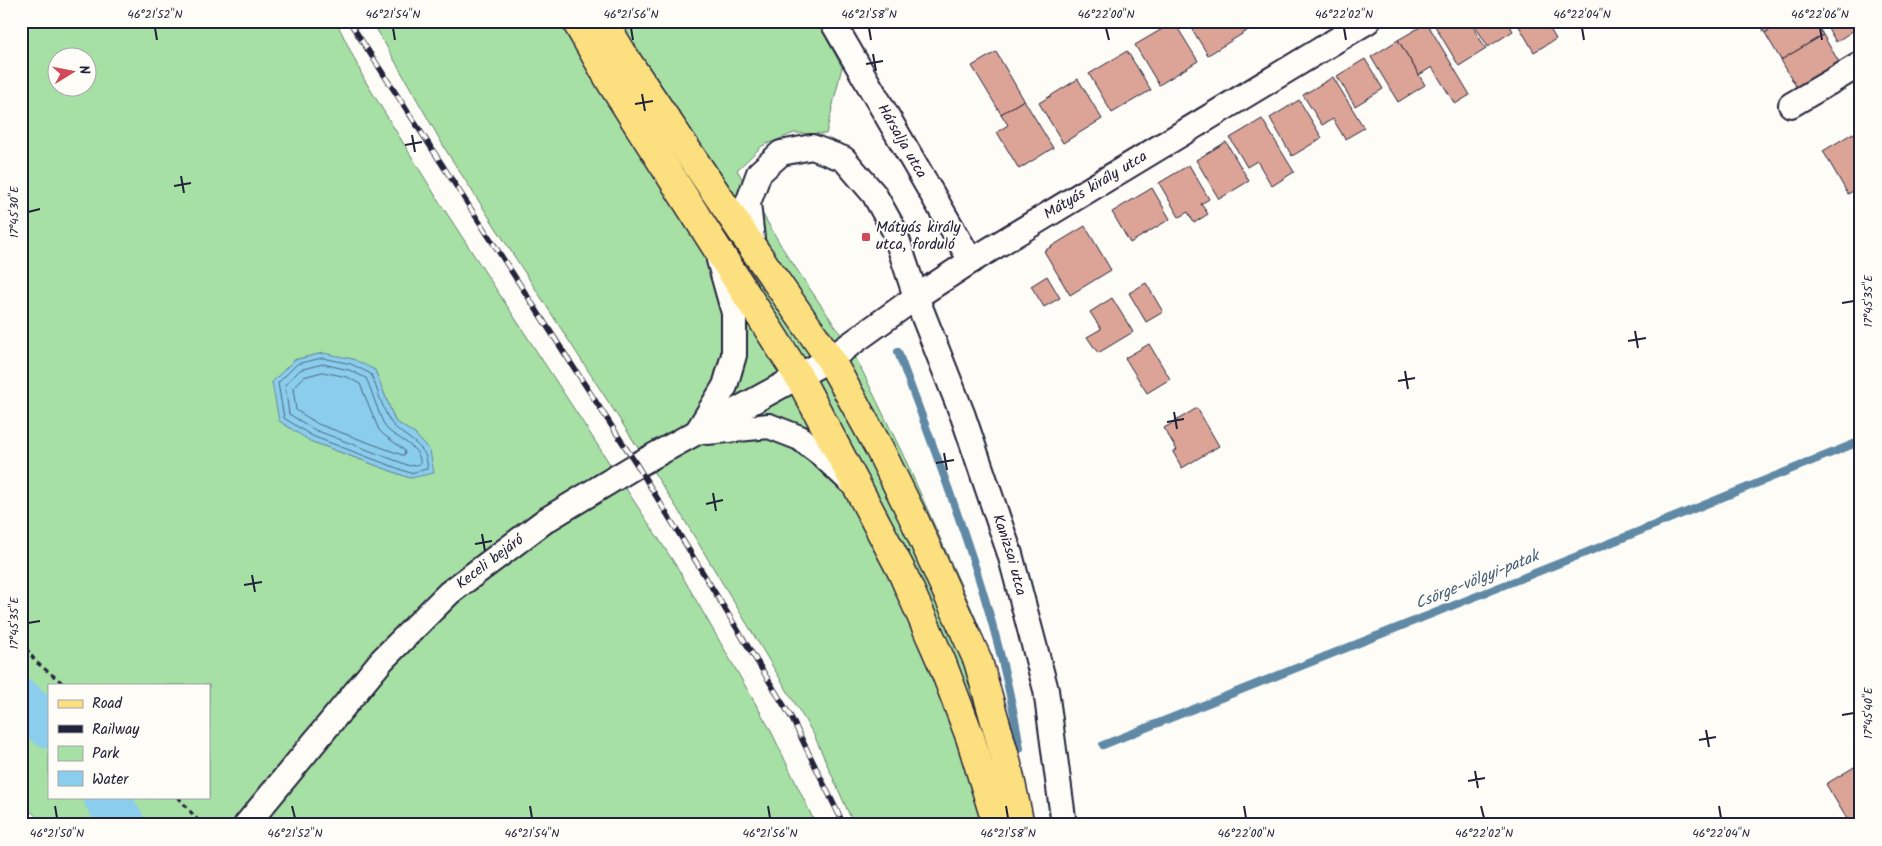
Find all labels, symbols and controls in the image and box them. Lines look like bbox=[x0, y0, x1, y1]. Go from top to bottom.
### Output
text: 46°21'52"N bbox=[127, 5, 183, 24]
text: 46°21'54"N bbox=[366, 5, 420, 24]
text: 46°21'56"N bbox=[603, 5, 659, 24]
text: 46°21'58"N bbox=[841, 5, 897, 24]
text: 46°22'00"N bbox=[1077, 5, 1135, 24]
text: 46°22'02"N bbox=[1315, 5, 1373, 24]
text: 46°22'04"N bbox=[1553, 5, 1611, 24]
text: 46°22'06"N bbox=[1791, 5, 1849, 24]
north arrow bbox=[48, 48, 98, 98]
text: N bbox=[72, 64, 95, 76]
street label: Hársalja utca bbox=[871, 99, 933, 183]
street label: Mátyás király utca bbox=[1039, 145, 1152, 226]
text: 17°45'30"E bbox=[5, 185, 24, 238]
place label: Mátyás király utca, forduló bbox=[876, 216, 962, 257]
marker: Mátyás király utca, forduló bbox=[860, 231, 872, 243]
text: 17°45'35"E bbox=[1859, 274, 1878, 327]
street label: Kanizsai utca bbox=[985, 511, 1033, 598]
street label: Keceli bejáró bbox=[451, 528, 530, 596]
water label: Csörge-völgyi-patak bbox=[1411, 543, 1545, 616]
text: 17°45'35"E bbox=[5, 596, 24, 649]
legend bbox=[48, 684, 210, 798]
text: 17°45'40"E bbox=[1859, 686, 1878, 739]
text: Road bbox=[92, 692, 123, 716]
text: Railway bbox=[92, 718, 140, 742]
text: Park bbox=[92, 742, 120, 766]
text: Water bbox=[92, 768, 129, 792]
text: 46°21'50"N bbox=[30, 824, 84, 843]
text: 46°21'52"N bbox=[267, 824, 323, 843]
text: 46°21'54"N bbox=[505, 824, 559, 843]
text: 46°21'56"N bbox=[742, 824, 798, 843]
text: 46°21'58"N bbox=[980, 824, 1036, 843]
text: 46°22'00"N bbox=[1217, 824, 1275, 843]
text: 46°22'02"N bbox=[1455, 824, 1513, 843]
text: 46°22'04"N bbox=[1692, 824, 1750, 843]

